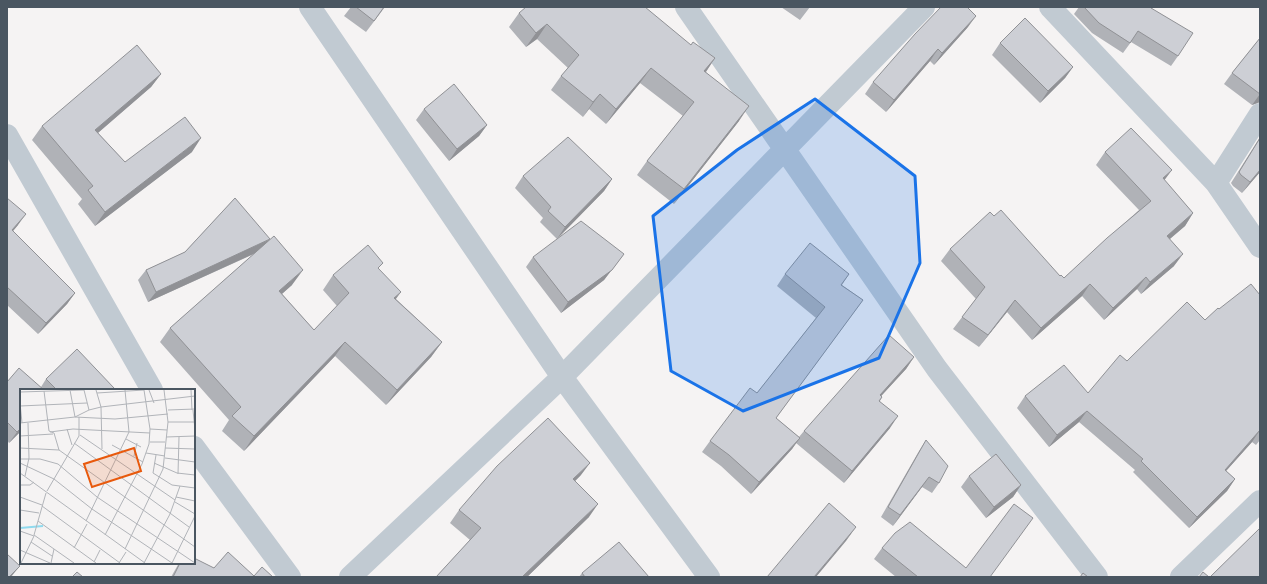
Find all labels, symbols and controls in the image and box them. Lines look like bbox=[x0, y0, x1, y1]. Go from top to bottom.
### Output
inset map bbox=[20, 389, 195, 564]

